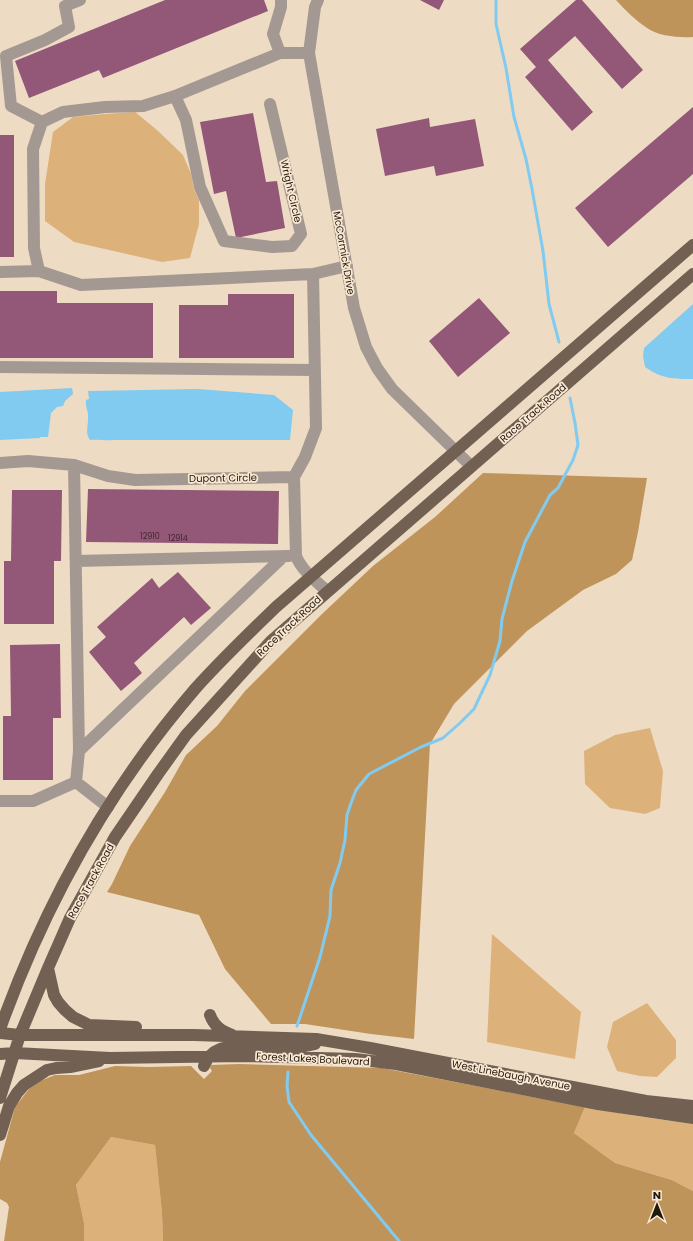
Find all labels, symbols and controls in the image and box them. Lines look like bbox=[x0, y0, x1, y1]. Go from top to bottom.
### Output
street label: Wright Circle bbox=[276, 158, 306, 224]
street label: McCormick Drive bbox=[329, 210, 359, 296]
street label: Race Track Road bbox=[497, 380, 569, 446]
street label: Dupont Circle bbox=[189, 470, 257, 486]
house number: 12910 bbox=[140, 531, 160, 542]
house number: 12914 bbox=[168, 533, 188, 544]
street label: Race Track Road bbox=[253, 592, 325, 660]
street label: Race Track Road bbox=[64, 841, 118, 921]
street label: Forest Lakes Boulevard bbox=[256, 1049, 370, 1069]
street label: West Linebaugh Avenue bbox=[451, 1056, 571, 1094]
north arrow bbox=[637, 1185, 677, 1225]
text: N bbox=[653, 1187, 661, 1203]

